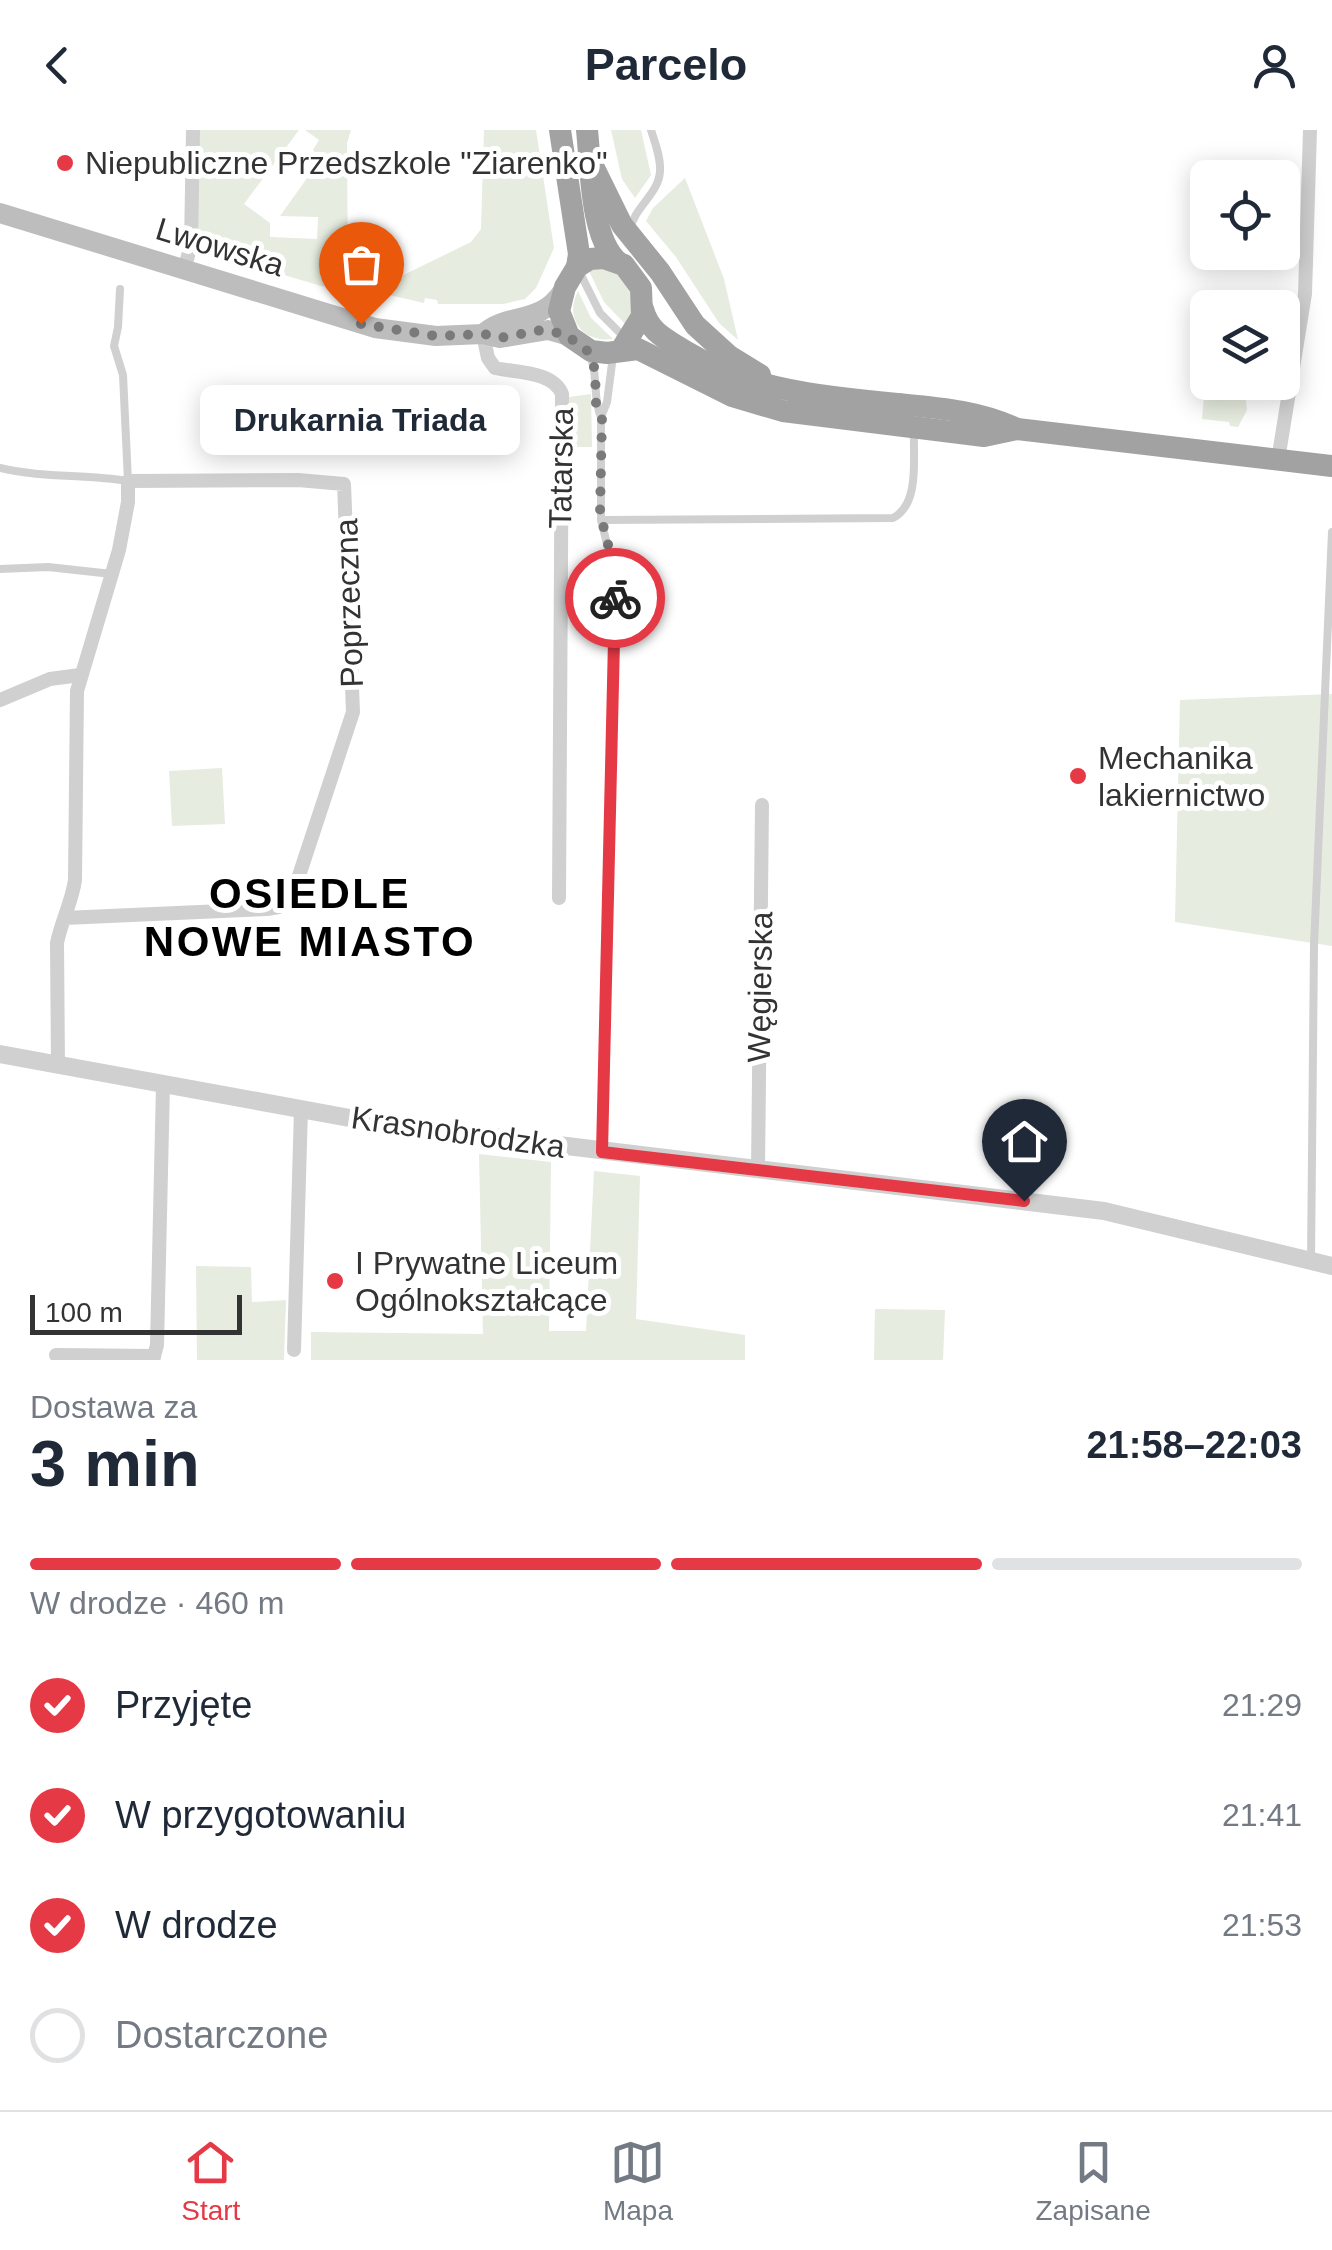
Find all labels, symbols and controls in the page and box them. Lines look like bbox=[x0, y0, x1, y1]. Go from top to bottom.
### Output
icon: back bbox=[30, 38, 85, 93]
icon: person bbox=[1247, 38, 1302, 93]
text: Parcelo bbox=[585, 39, 747, 90]
place label: Niepubliczne Przedszkole "Ziarenko" bbox=[85, 145, 608, 181]
marker: Niepubliczne Przedszkole "Ziarenko" bbox=[54, 152, 76, 174]
map controls bbox=[1190, 160, 1300, 400]
button: locate bbox=[1190, 160, 1300, 270]
street label: Lwowska bbox=[152, 211, 288, 284]
pin bbox=[319, 222, 404, 325]
icon: bag bbox=[334, 237, 389, 292]
button: layers bbox=[1190, 290, 1300, 400]
callout: Drukarnia Triada bbox=[201, 384, 521, 454]
text: Drukarnia Triada bbox=[234, 402, 486, 438]
street label: Tatarska bbox=[542, 407, 580, 529]
street label: Poprzeczna bbox=[328, 518, 370, 688]
courier bbox=[565, 548, 665, 648]
icon: bike bbox=[588, 571, 643, 626]
place label: Mechanika lakiernictwo bbox=[1098, 740, 1265, 813]
marker: Mechanika lakiernictwo bbox=[1067, 765, 1089, 787]
district label: OSIEDLE NOWE MIASTO bbox=[144, 870, 476, 965]
street label: Węgierska bbox=[741, 911, 779, 1063]
street label: Krasnobrodzka bbox=[349, 1099, 567, 1165]
pin bbox=[982, 1099, 1067, 1202]
icon: home bbox=[997, 1114, 1052, 1169]
place label: I Prywatne Liceum Ogólnokształcące bbox=[355, 1245, 618, 1318]
marker: I Prywatne Liceum Ogólnokształcące bbox=[324, 1270, 346, 1292]
scale bar bbox=[30, 1290, 242, 1334]
text: 100 m bbox=[45, 1297, 123, 1328]
text: Dostawa za bbox=[30, 1389, 197, 1425]
text: 21:58–22:03 bbox=[1086, 1424, 1302, 1466]
text: 3 min bbox=[30, 1427, 200, 1500]
text: W drodze · 460 m bbox=[30, 1585, 284, 1621]
icon: check bbox=[30, 1678, 85, 1733]
text: Przyjęte bbox=[115, 1684, 252, 1726]
text: 21:29 bbox=[1222, 1687, 1302, 1723]
icon: check bbox=[30, 1788, 85, 1843]
text: W przygotowaniu bbox=[115, 1794, 406, 1836]
text: 21:41 bbox=[1222, 1797, 1302, 1833]
icon: check bbox=[30, 1898, 85, 1953]
text: W drodze bbox=[115, 1904, 278, 1946]
text: 21:53 bbox=[1222, 1907, 1302, 1943]
text: Dostarczone bbox=[115, 2014, 328, 2056]
tab: Start bbox=[181, 2135, 240, 2227]
tab: Mapa bbox=[603, 2135, 673, 2227]
tab: Zapisane bbox=[1036, 2135, 1151, 2227]

